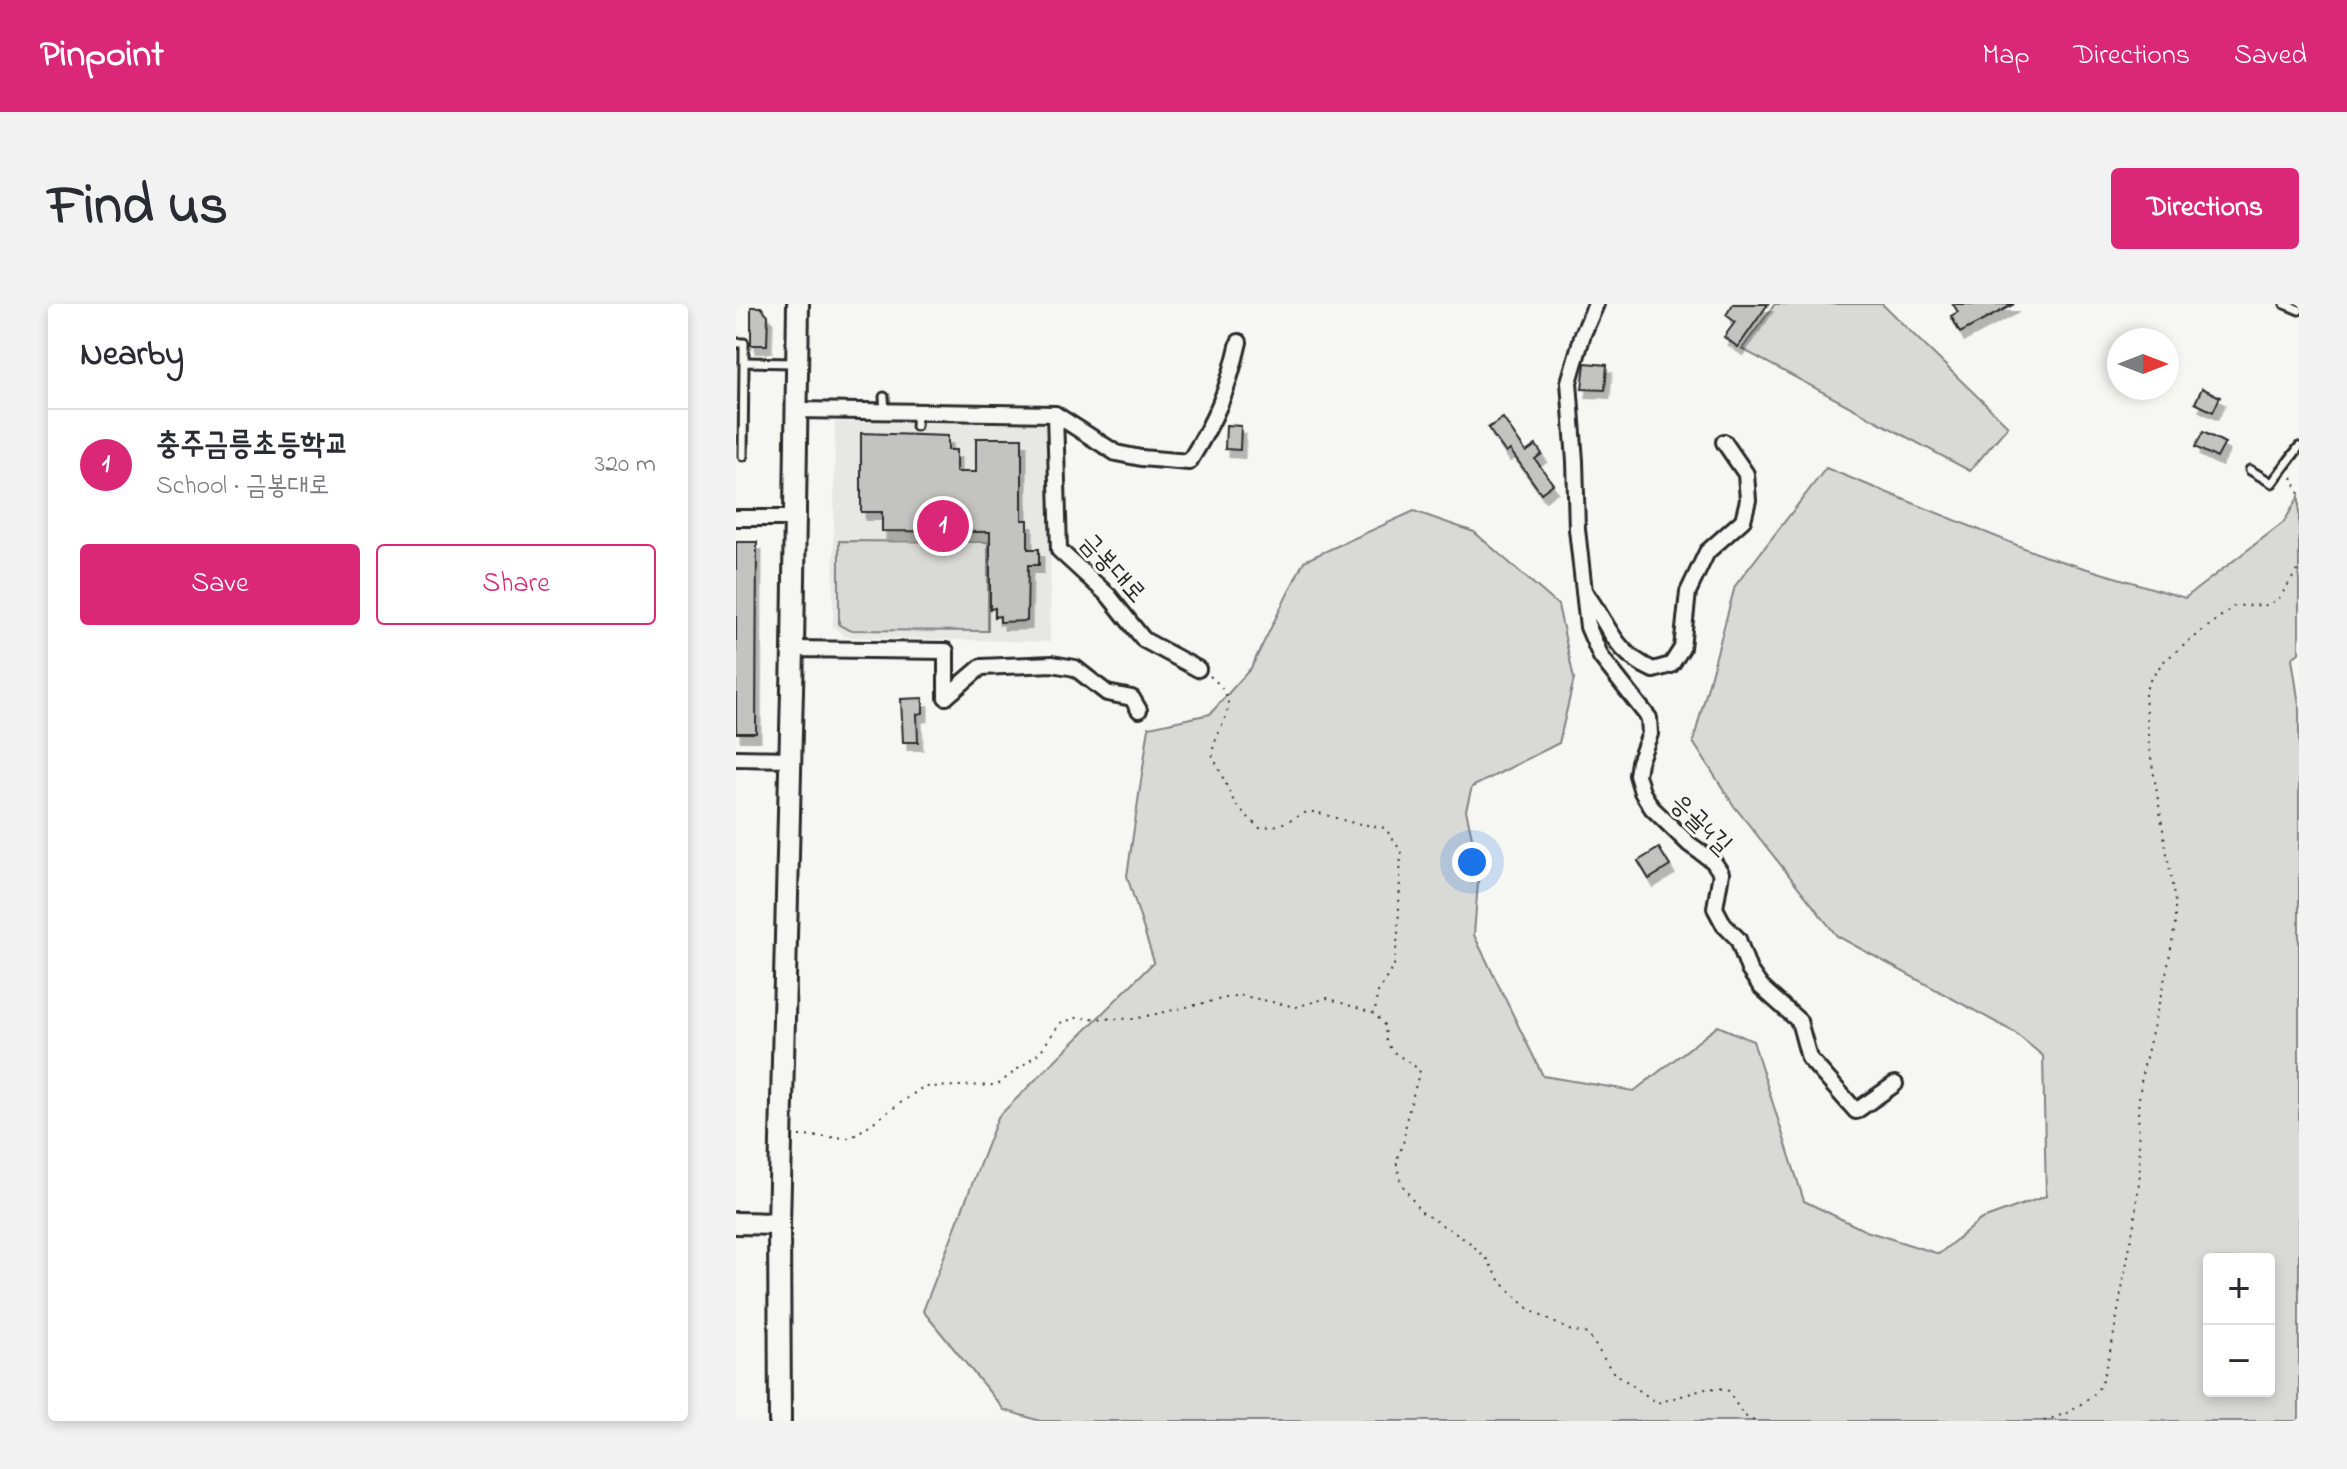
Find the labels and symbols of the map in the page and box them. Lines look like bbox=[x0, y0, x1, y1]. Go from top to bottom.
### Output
north arrow bbox=[2107, 328, 2179, 400]
pin: 1 bbox=[917, 496, 969, 556]
street label: 금봉대로 bbox=[1070, 525, 1154, 613]
street label: 응골4길 bbox=[1660, 786, 1740, 864]
your location bbox=[1452, 842, 1492, 882]

